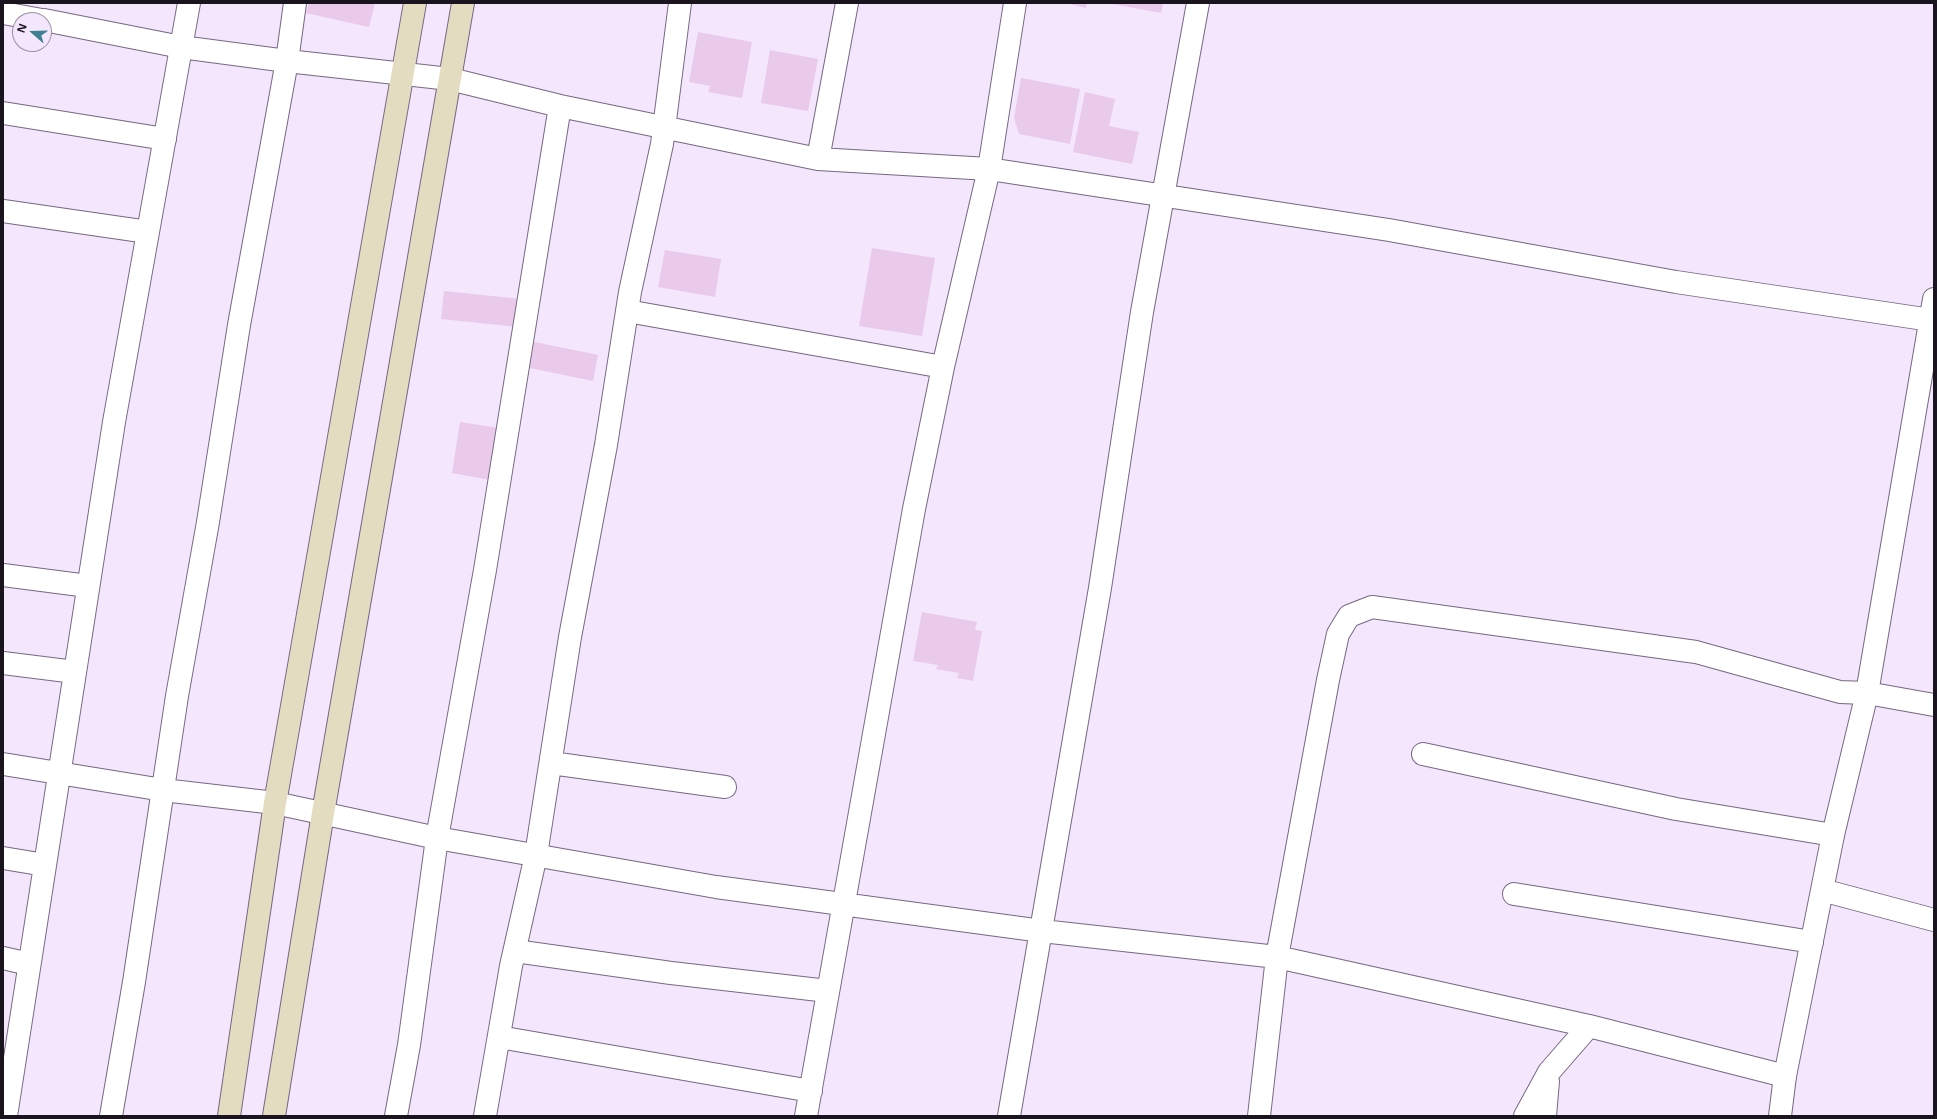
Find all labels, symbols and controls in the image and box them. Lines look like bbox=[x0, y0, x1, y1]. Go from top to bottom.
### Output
north arrow bbox=[12, 12, 52, 52]
text: N bbox=[13, 21, 30, 35]

